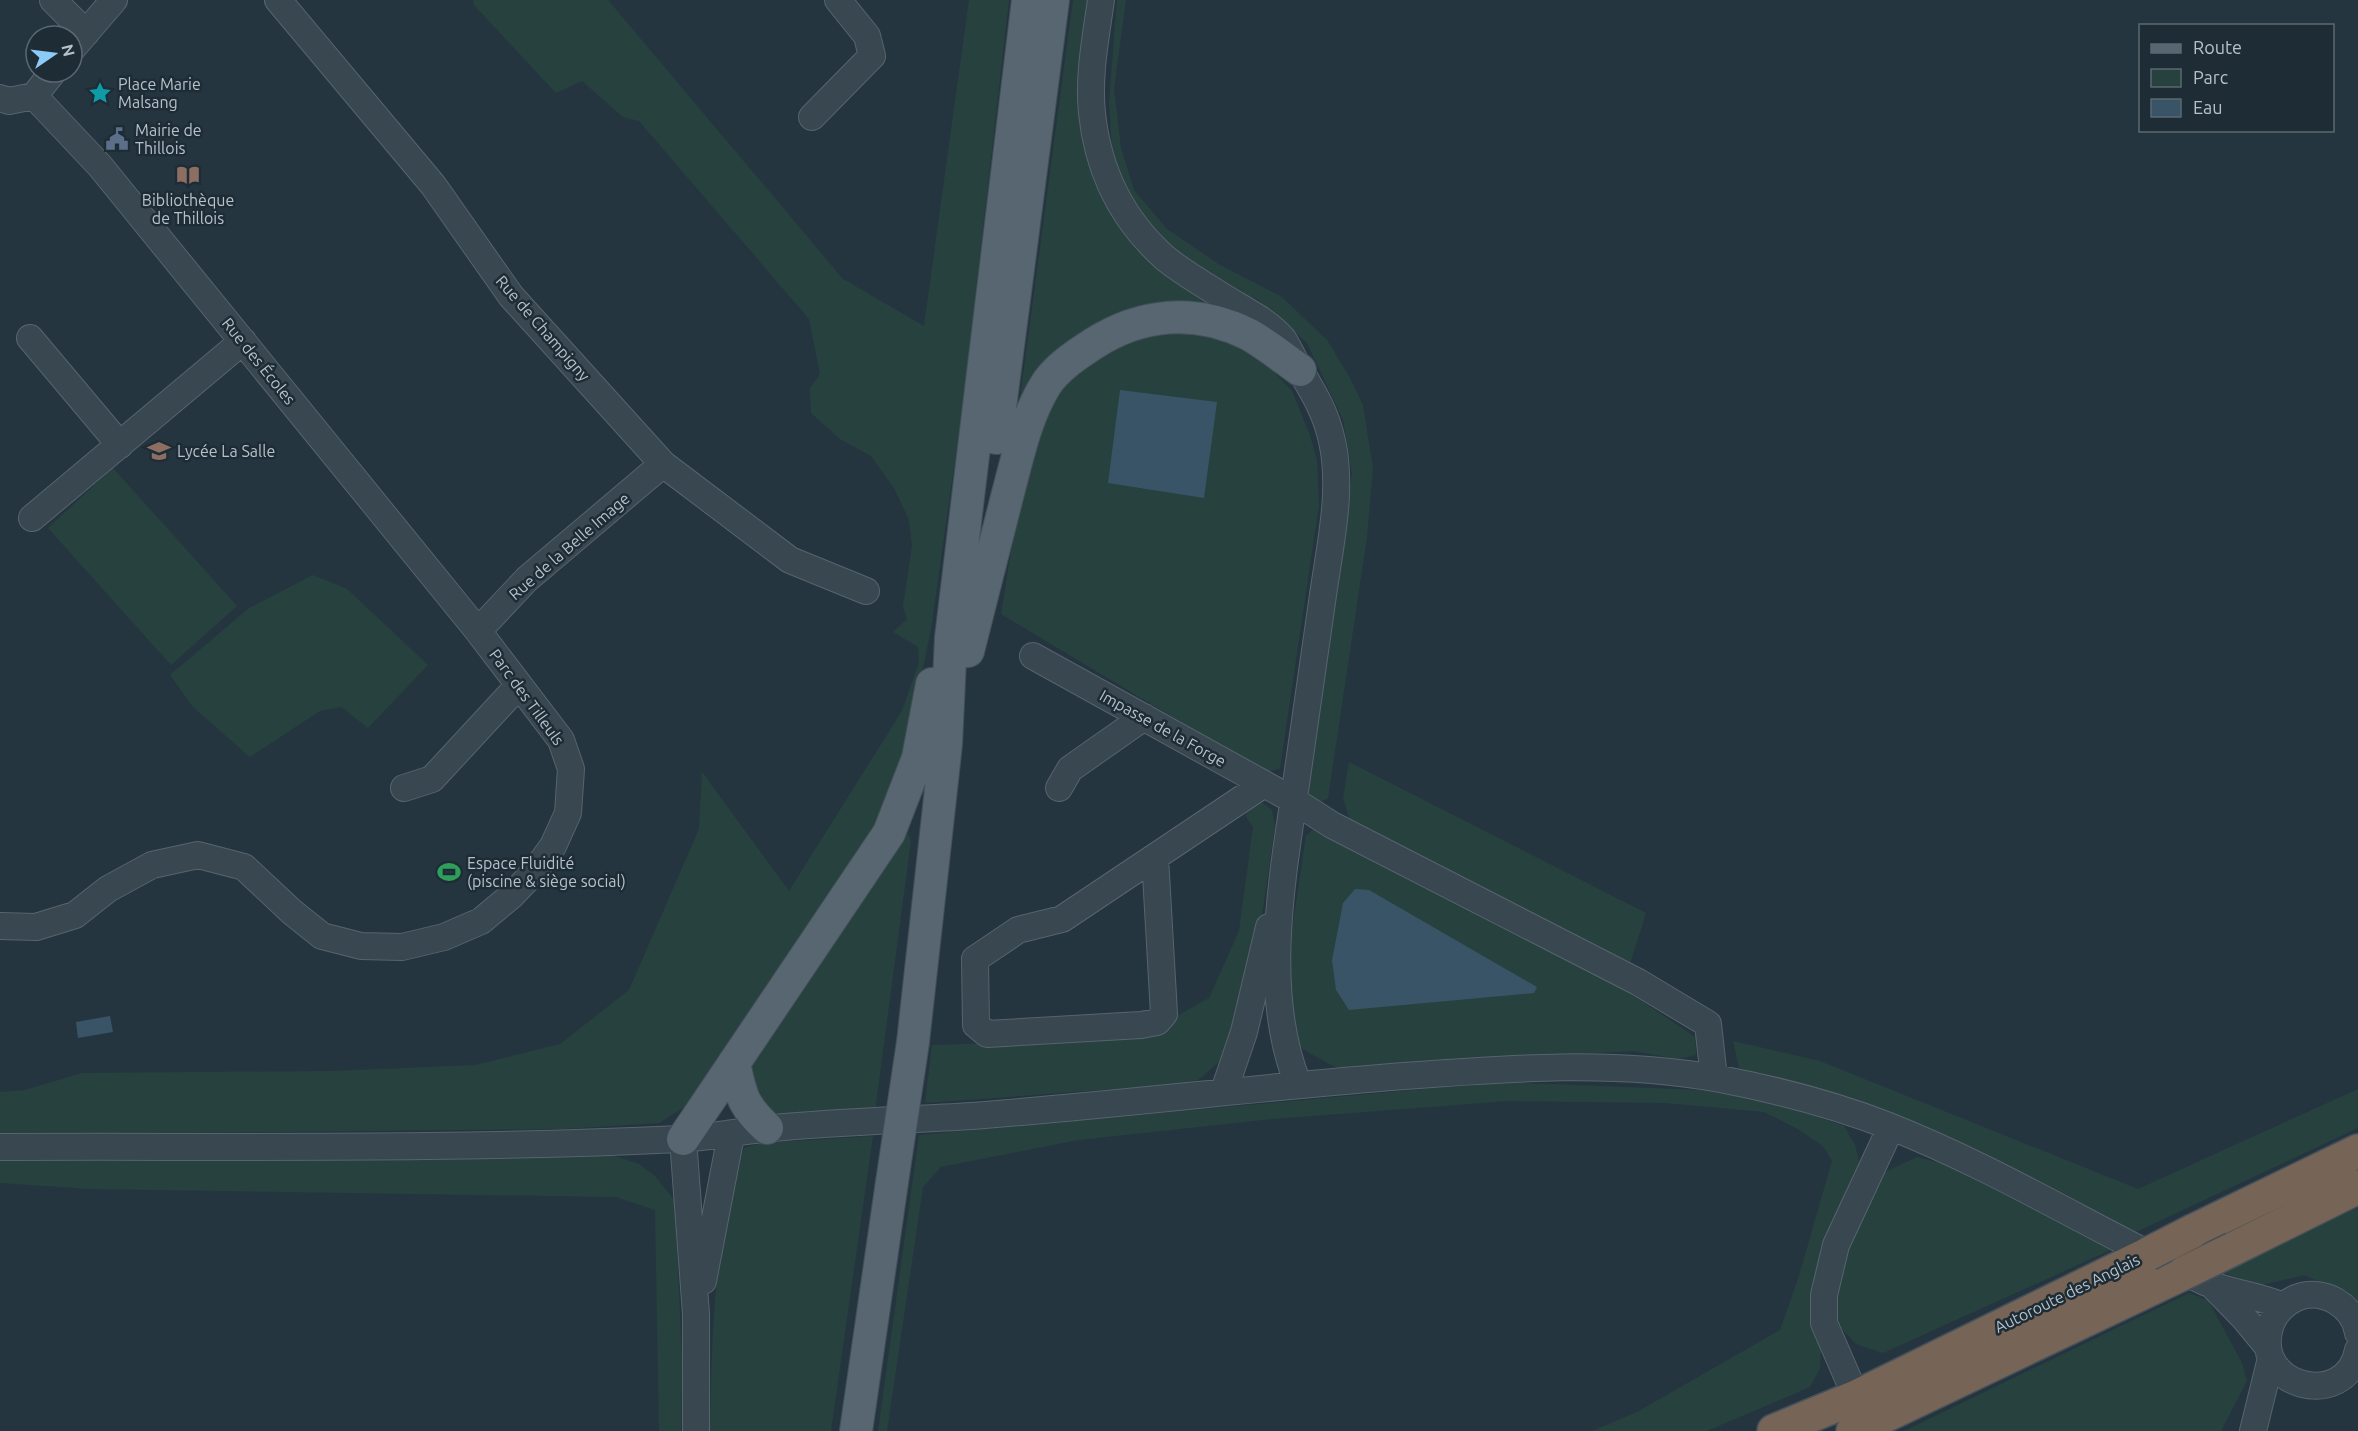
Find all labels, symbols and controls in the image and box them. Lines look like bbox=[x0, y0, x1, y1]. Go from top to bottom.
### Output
north arrow bbox=[24, 24, 84, 84]
legend bbox=[2139, 24, 2334, 132]
text: Route bbox=[2193, 37, 2242, 57]
text: N bbox=[58, 42, 79, 58]
text: Parc bbox=[2193, 67, 2228, 87]
place label: Place Marie Malsang bbox=[118, 75, 201, 111]
place icon: Place Marie Malsang bbox=[87, 80, 113, 106]
text: Eau bbox=[2193, 97, 2223, 117]
place label: Mairie de Thillois bbox=[135, 121, 202, 157]
public building icon: Mairie de Thillois bbox=[104, 126, 130, 152]
library icon: Bibliothèque de Thillois bbox=[175, 162, 201, 188]
place label: Bibliothèque de Thillois bbox=[142, 191, 234, 227]
street label: Rue de Champigny bbox=[492, 272, 594, 385]
street label: Rue des Écoles bbox=[219, 313, 301, 408]
school or university icon: Lycée La Salle bbox=[146, 438, 172, 464]
place label: Lycée La Salle bbox=[177, 442, 275, 460]
street label: Rue de la Belle Image bbox=[505, 489, 633, 603]
street label: Parc des Tilleuls bbox=[486, 646, 568, 749]
street label: Impasse de la Forge bbox=[1097, 686, 1229, 770]
place label: Espace Fluidité (piscine & siège social) bbox=[467, 854, 626, 891]
sports icon: Espace Fluidité (piscine & siège social) bbox=[436, 859, 462, 885]
street label: Autoroute des Anglais bbox=[1991, 1250, 2143, 1336]

